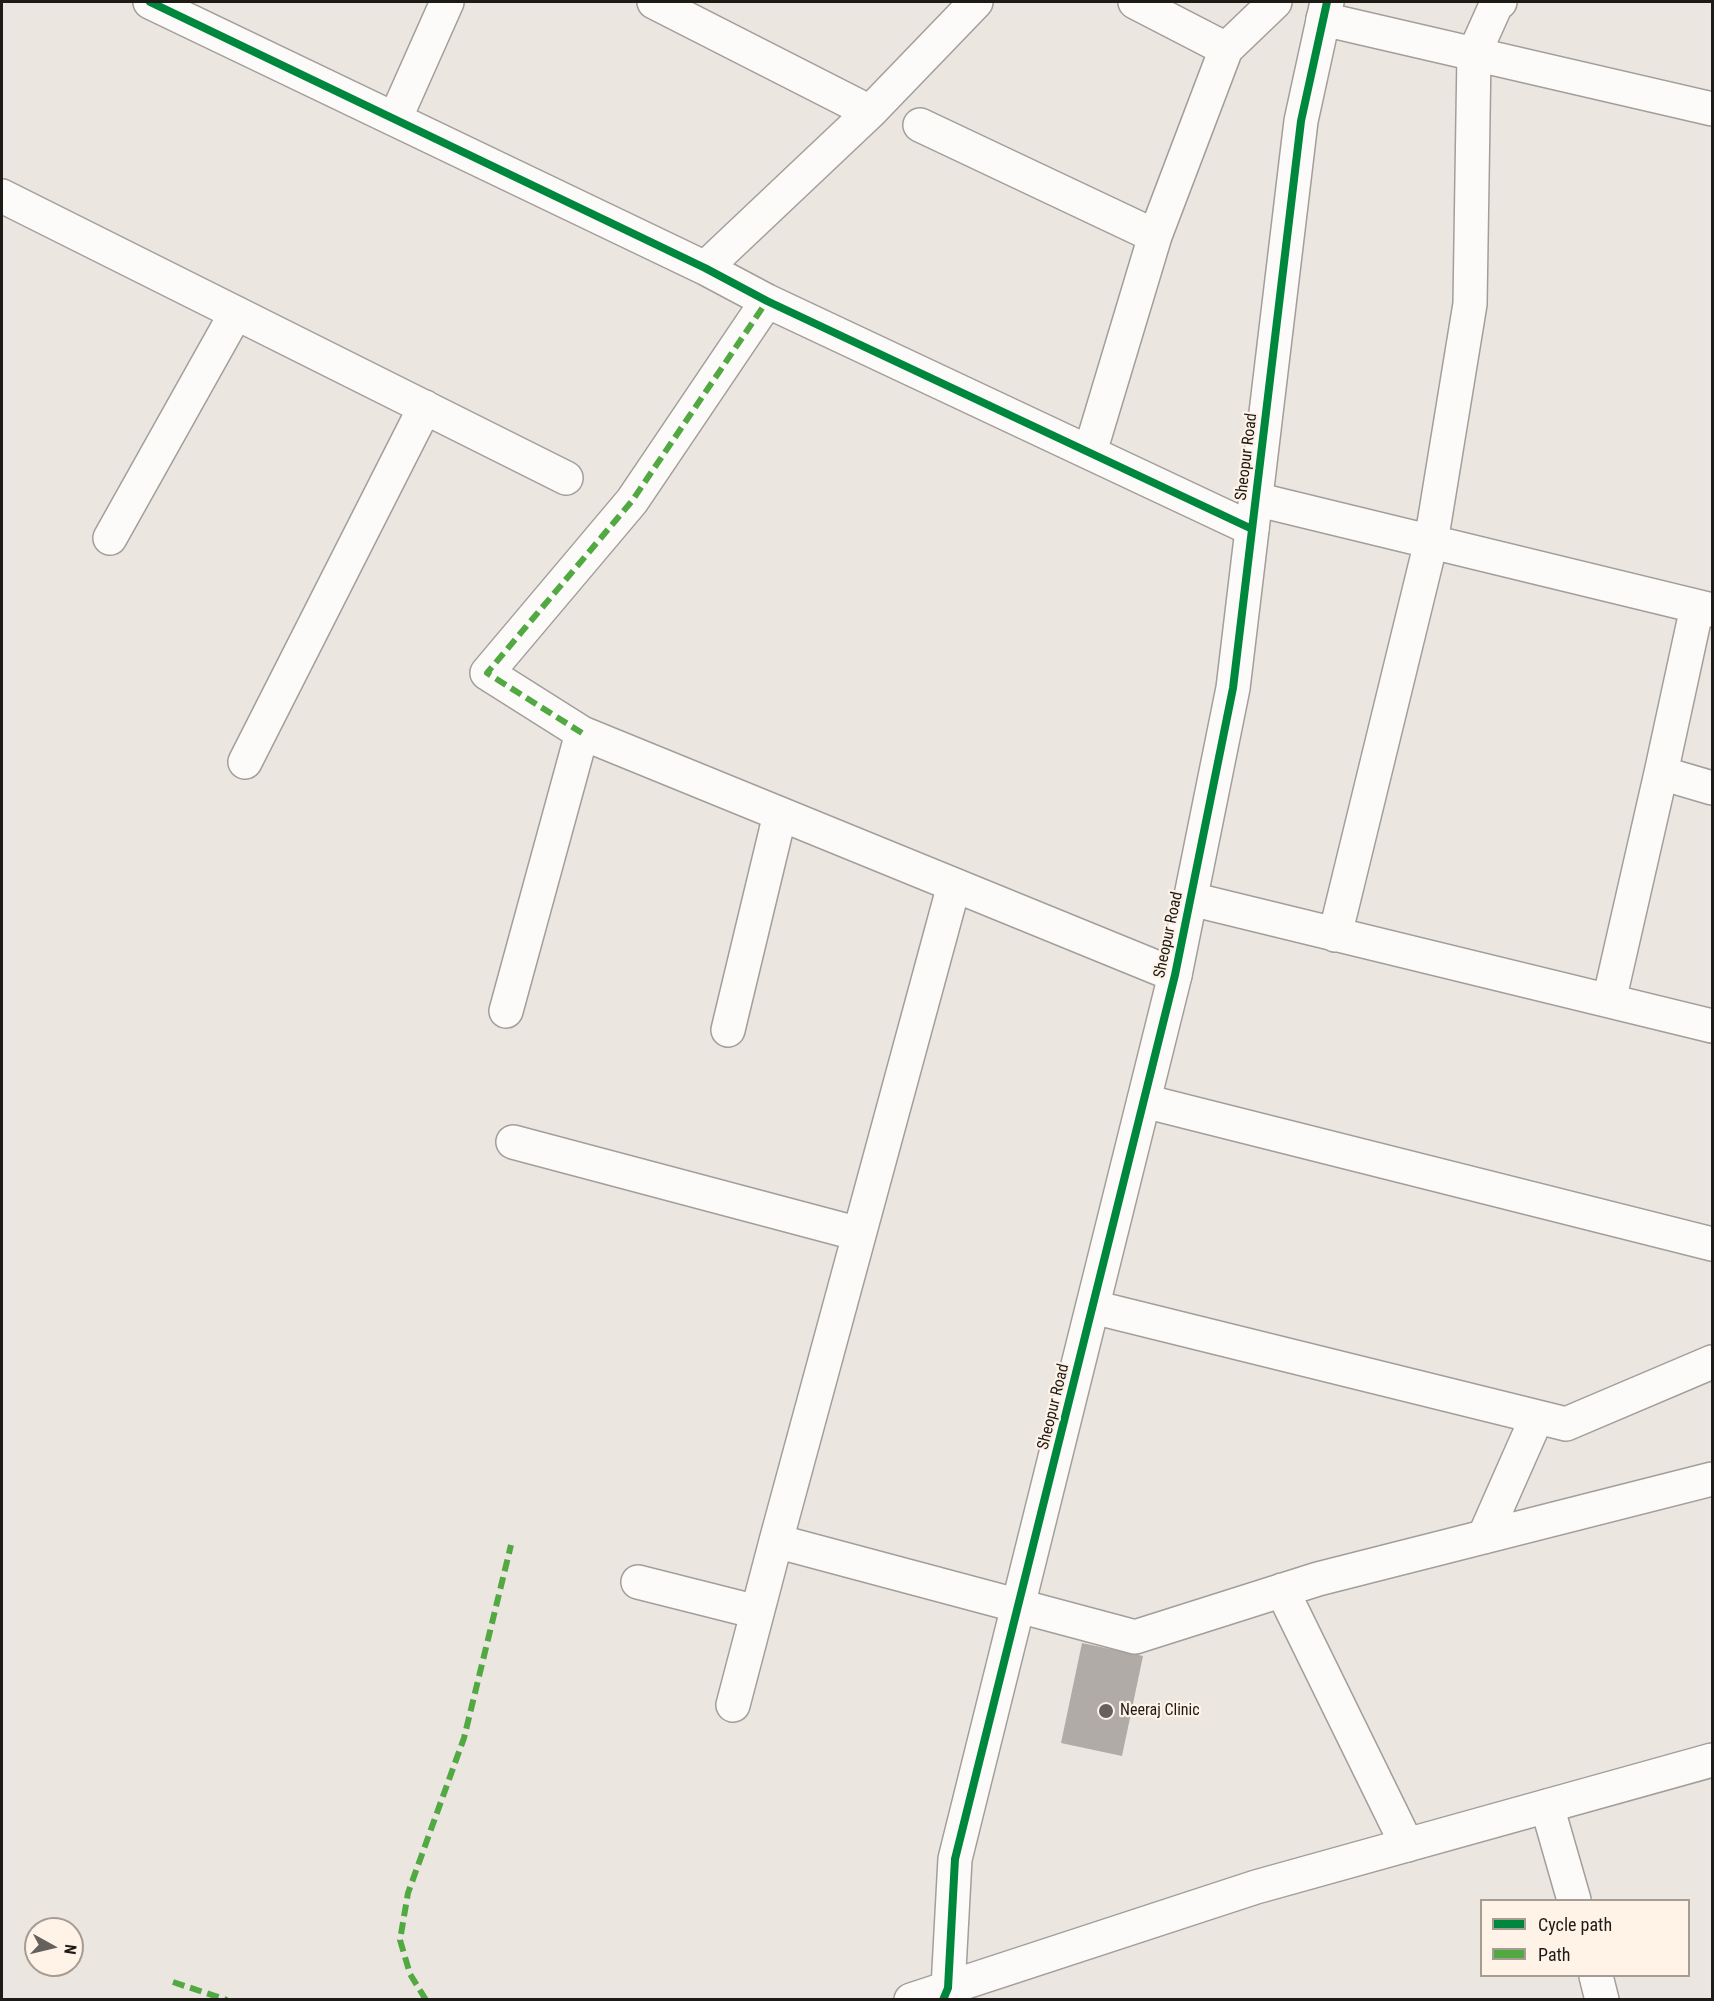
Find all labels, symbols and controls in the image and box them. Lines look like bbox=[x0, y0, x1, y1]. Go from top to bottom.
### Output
street label: Sheopur Road bbox=[1232, 412, 1262, 502]
street label: Sheopur Road bbox=[1150, 890, 1188, 980]
street label: Sheopur Road bbox=[1034, 1362, 1074, 1452]
place label: Neeraj Clinic bbox=[1120, 1701, 1200, 1721]
marker: Neeraj Clinic bbox=[1097, 1702, 1115, 1720]
legend bbox=[1480, 1899, 1690, 1977]
text: Cycle path bbox=[1538, 1914, 1612, 1935]
north arrow bbox=[24, 1917, 84, 1977]
text: N bbox=[60, 1943, 80, 1955]
text: Path bbox=[1538, 1944, 1571, 1965]

